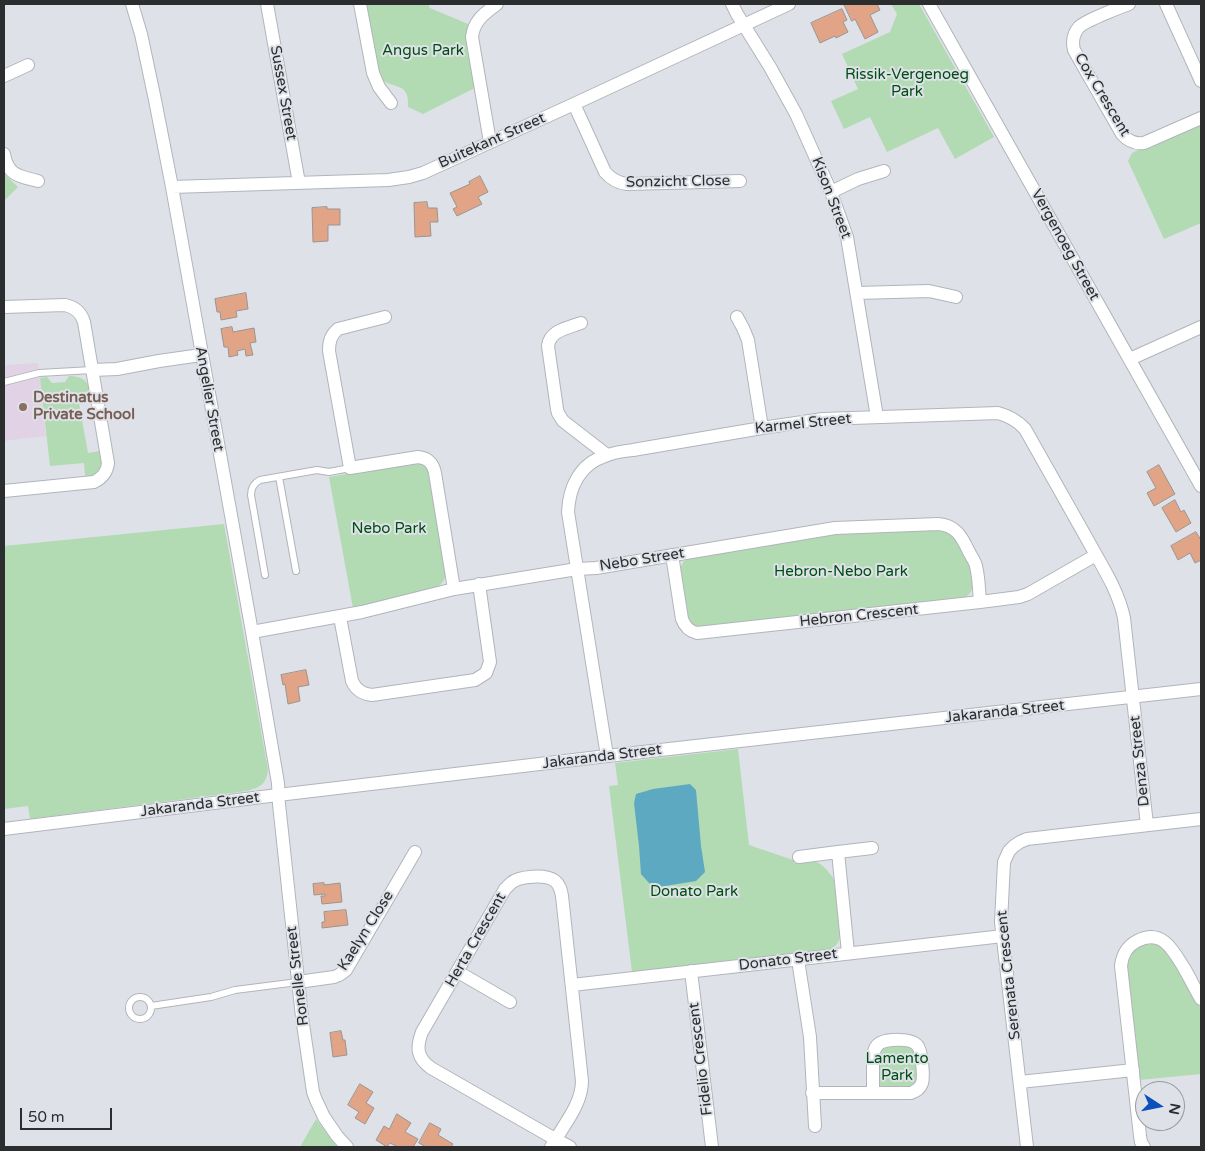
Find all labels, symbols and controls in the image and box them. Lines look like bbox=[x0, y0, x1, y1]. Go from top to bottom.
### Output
park label: Angus Park bbox=[382, 42, 464, 60]
street label: Sussex Street bbox=[266, 44, 300, 142]
street label: Cox Crescent bbox=[1070, 50, 1134, 140]
park label: Rissik-Vergenoeg Park bbox=[845, 66, 969, 101]
street label: Buitekant Street bbox=[436, 109, 548, 173]
street label: Kison Street bbox=[807, 155, 855, 241]
street label: Sonzicht Close bbox=[626, 172, 730, 192]
street label: Vergenoeg Street bbox=[1027, 186, 1103, 304]
street label: Angelier Street bbox=[191, 345, 227, 453]
place label: Destinatus Private School bbox=[33, 389, 135, 424]
marker: Destinatus Private School bbox=[17, 401, 29, 413]
street label: Karmel Street bbox=[754, 410, 852, 438]
park label: Nebo Park bbox=[352, 520, 426, 538]
street label: Nebo Street bbox=[598, 544, 686, 576]
park label: Hebron-Nebo Park bbox=[774, 563, 908, 581]
street label: Hebron Crescent bbox=[799, 601, 919, 631]
street label: Jakaranda Street bbox=[944, 697, 1066, 727]
street label: Denza Street bbox=[1126, 715, 1154, 807]
street label: Jakaranda Street bbox=[541, 741, 663, 773]
street label: Jakaranda Street bbox=[139, 789, 261, 821]
park label: Donato Park bbox=[650, 883, 738, 901]
street label: Kaelyn Close bbox=[334, 888, 398, 974]
street label: Herta Crescent bbox=[442, 890, 510, 990]
street label: Serenata Crescent bbox=[993, 910, 1025, 1040]
street label: Ronelle Street bbox=[283, 925, 313, 1027]
street label: Donato Street bbox=[738, 945, 838, 975]
street label: Fidelio Crescent bbox=[685, 1001, 717, 1117]
park label: Lamento Park bbox=[865, 1050, 929, 1085]
north arrow bbox=[1135, 1081, 1185, 1131]
scale bar bbox=[22, 1098, 115, 1130]
text: N bbox=[1165, 1102, 1184, 1116]
text: 50 m bbox=[28, 1108, 65, 1126]

